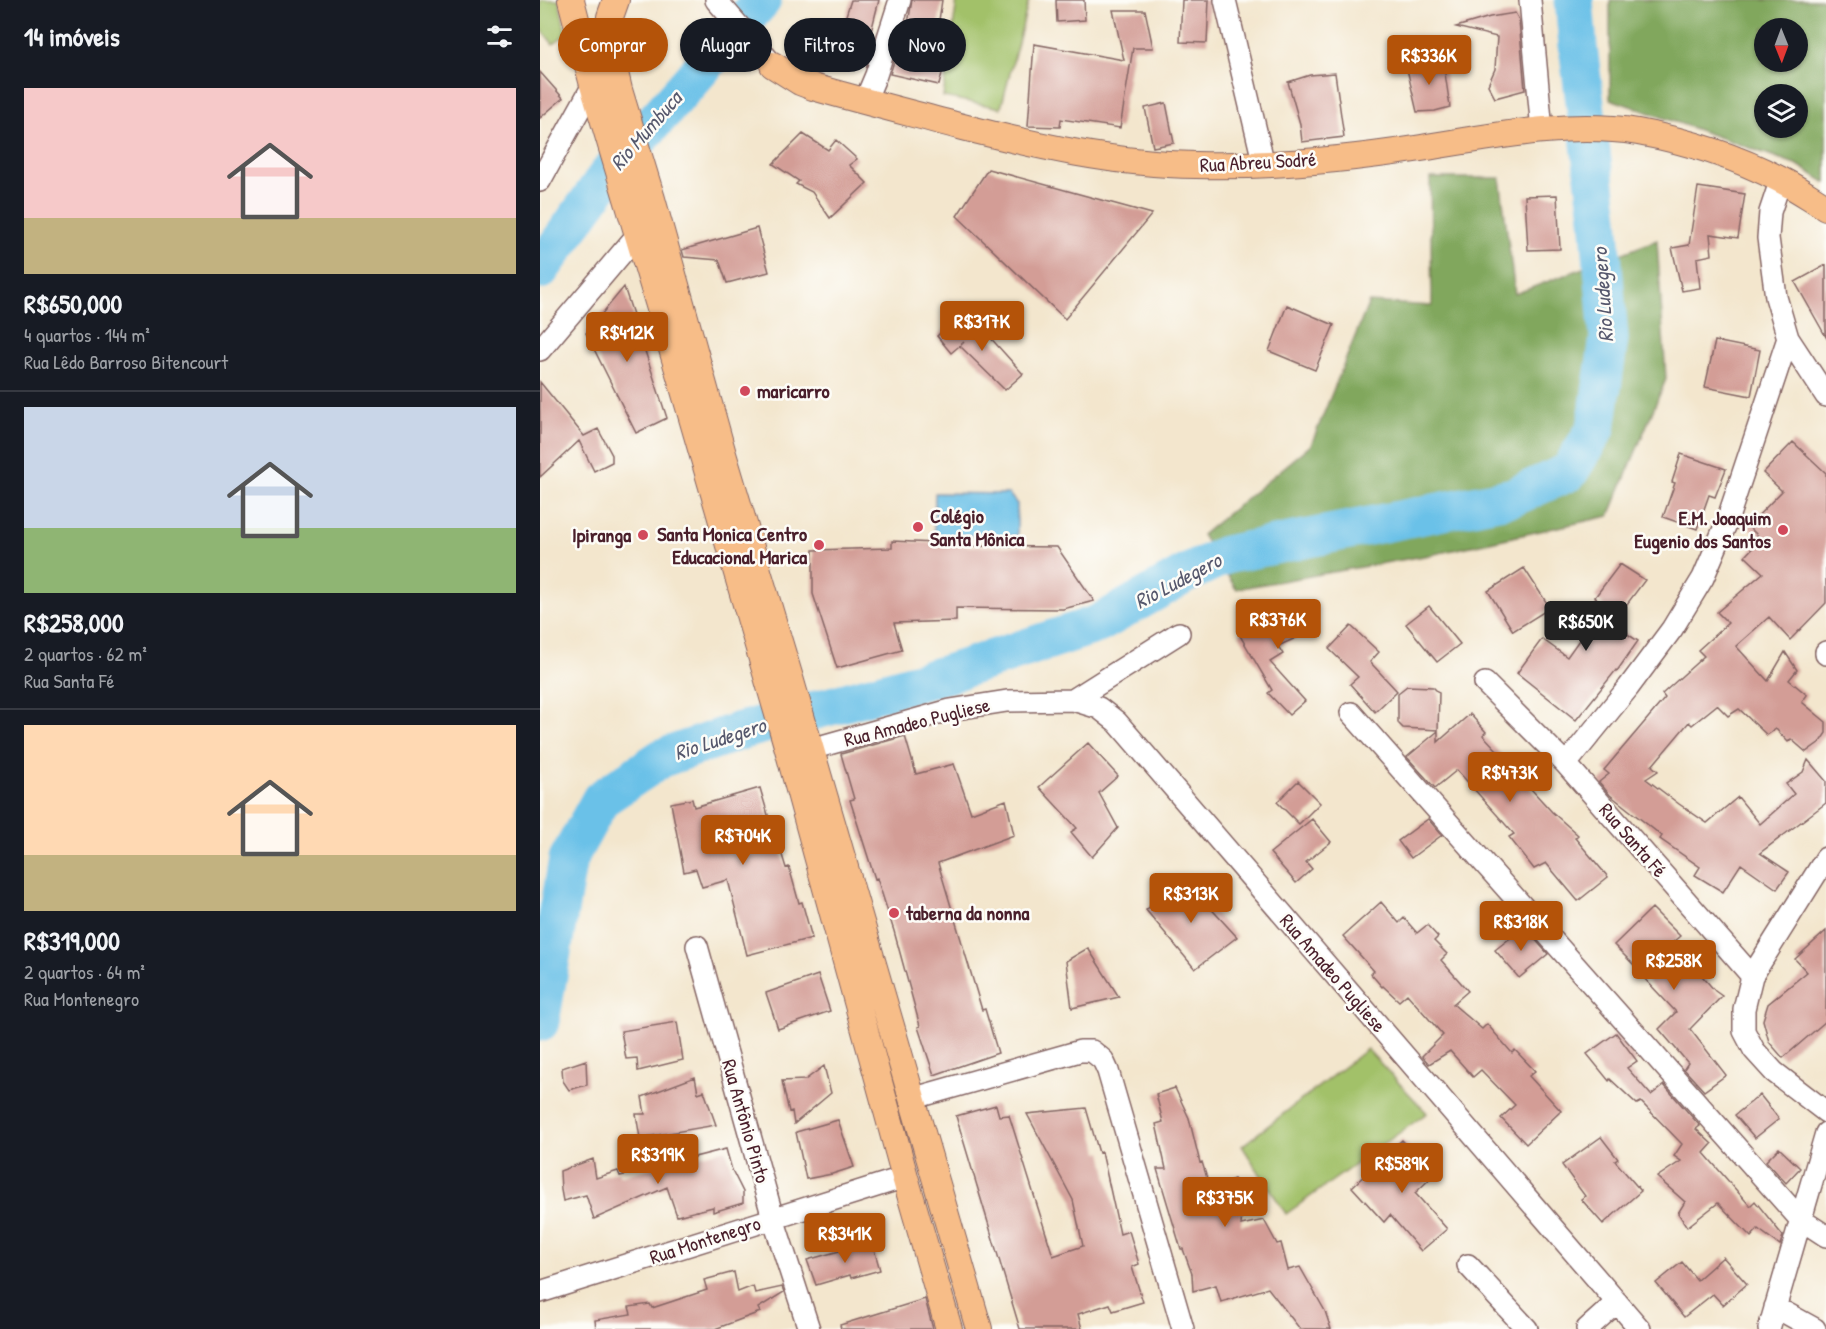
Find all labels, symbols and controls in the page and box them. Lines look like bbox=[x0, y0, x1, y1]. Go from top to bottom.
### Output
chip: Comprar bbox=[558, 18, 668, 72]
chip: Alugar bbox=[680, 18, 772, 72]
chip: Filtros bbox=[784, 18, 876, 72]
chip: Novo bbox=[888, 18, 966, 72]
north arrow bbox=[1754, 18, 1808, 72]
map controls bbox=[1754, 18, 1808, 138]
text: 14 imóveis bbox=[24, 19, 120, 54]
icon: filters bbox=[483, 20, 516, 53]
pin: R$336K bbox=[1380, 35, 1478, 86]
text: R$336K bbox=[1401, 41, 1457, 68]
water label: Rio Mumbuca bbox=[603, 83, 690, 176]
button: layers bbox=[1754, 84, 1808, 138]
icon: home bbox=[216, 127, 324, 235]
street label: Rua Abreu Sodré bbox=[1199, 145, 1317, 178]
water label: Rio Ludegero bbox=[1585, 245, 1620, 343]
text: R$650,000 bbox=[24, 286, 122, 321]
pin: R$317K bbox=[933, 301, 1031, 352]
text: R$317K bbox=[954, 307, 1010, 334]
pin: R$412K bbox=[578, 312, 676, 363]
text: R$412K bbox=[600, 318, 654, 345]
text: 4 quartos · 144 m² bbox=[24, 321, 150, 348]
text: Rua Lêdo Barroso Bitencourt bbox=[24, 348, 228, 375]
place label: maricarro bbox=[757, 377, 830, 404]
marker: maricarro bbox=[738, 384, 752, 398]
icon: home bbox=[216, 446, 324, 554]
place label: Colégio Santa Mônica bbox=[930, 502, 1025, 552]
place label: E.M. Joaquim Eugenio dos Santos bbox=[1634, 504, 1771, 555]
place label: Santa Monica Centro Educacional Marica bbox=[657, 520, 807, 570]
marker: Colégio Santa Mônica bbox=[911, 520, 925, 534]
place label: Ipiranga bbox=[572, 521, 631, 549]
marker: E.M. Joaquim Eugenio dos Santos bbox=[1776, 523, 1790, 537]
marker: Ipiranga bbox=[636, 528, 650, 542]
marker: Santa Monica Centro Educacional Marica bbox=[812, 538, 826, 552]
water label: Rio Ludegero bbox=[1129, 545, 1228, 616]
pin: R$376K bbox=[1229, 599, 1327, 650]
pin: R$650K bbox=[1537, 601, 1635, 652]
text: R$258,000 bbox=[24, 605, 124, 640]
text: R$376K bbox=[1250, 605, 1306, 632]
text: R$650K bbox=[1558, 607, 1614, 634]
text: 2 quartos · 62 m² bbox=[24, 640, 147, 667]
text: Rua Santa Fé bbox=[24, 667, 114, 694]
street label: Rua Amadeo Pugliese bbox=[841, 690, 993, 753]
water label: Rio Ludegero bbox=[670, 710, 771, 767]
pin: R$473K bbox=[1461, 752, 1559, 803]
text: R$473K bbox=[1482, 758, 1538, 785]
icon: home bbox=[216, 764, 324, 872]
street label: Rua Santa Fé bbox=[1594, 797, 1673, 883]
pin: R$704K bbox=[694, 815, 792, 866]
text: R$704K bbox=[715, 821, 771, 848]
pin: R$313K bbox=[1142, 873, 1240, 924]
text: R$313K bbox=[1164, 879, 1218, 906]
place label: taberna da nonna bbox=[905, 899, 1030, 926]
pin: R$318K bbox=[1472, 901, 1570, 952]
marker: taberna da nonna bbox=[887, 906, 901, 920]
text: R$318K bbox=[1494, 907, 1548, 934]
street label: Rua Amadeo Pugliese bbox=[1274, 908, 1392, 1038]
text: R$319,000 bbox=[24, 923, 120, 958]
pin: R$258K bbox=[1625, 940, 1723, 991]
text: R$258K bbox=[1646, 946, 1702, 973]
text: 2 quartos · 64 m² bbox=[24, 958, 145, 985]
text: Rua Montenegro bbox=[24, 985, 139, 1012]
street label: Rua Antônio Pinto bbox=[716, 1056, 777, 1186]
pin: R$319K bbox=[609, 1134, 707, 1185]
text: R$319K bbox=[631, 1140, 685, 1167]
pin: R$589K bbox=[1353, 1143, 1451, 1194]
text: R$589K bbox=[1375, 1149, 1429, 1176]
pin: R$375K bbox=[1176, 1177, 1274, 1228]
text: R$375K bbox=[1197, 1183, 1254, 1210]
street label: Rua Montenegro bbox=[646, 1209, 764, 1270]
pin: R$341K bbox=[796, 1213, 894, 1264]
text: R$341K bbox=[818, 1219, 872, 1246]

